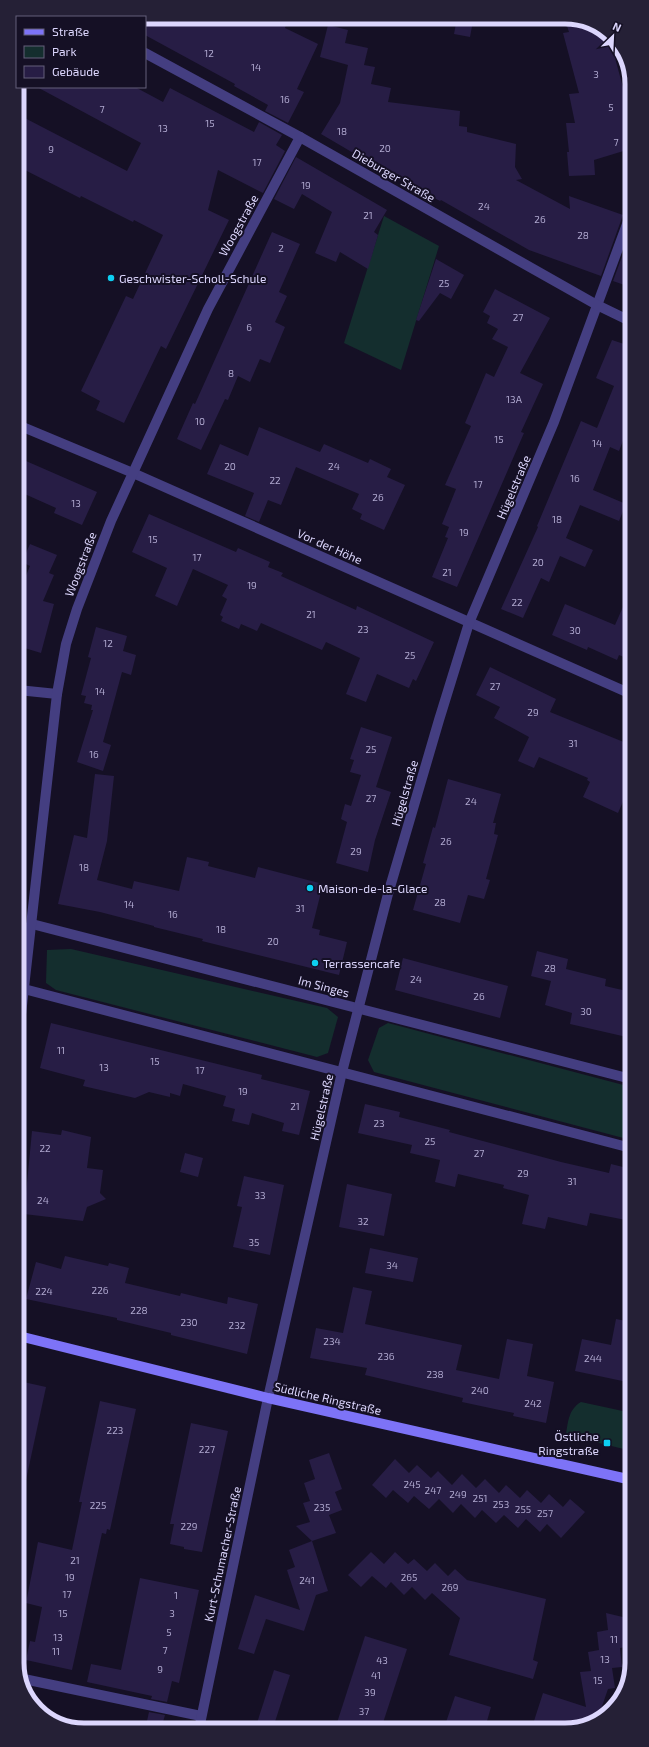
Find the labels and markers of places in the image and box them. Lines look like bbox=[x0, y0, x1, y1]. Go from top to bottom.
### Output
place label: Geschwister-Scholl-Schule bbox=[119, 271, 266, 285]
marker: Geschwister-Scholl-Schule bbox=[106, 273, 116, 283]
place label: Maison-de-la-Glace bbox=[318, 881, 428, 895]
marker: Maison-de-la-Glace bbox=[305, 883, 315, 893]
place label: Terrassencafe bbox=[323, 956, 400, 970]
marker: Terrassencafe bbox=[310, 958, 320, 968]
place label: Östliche Ringstraße bbox=[538, 1429, 599, 1457]
marker: Östliche Ringstraße bbox=[602, 1438, 612, 1448]

